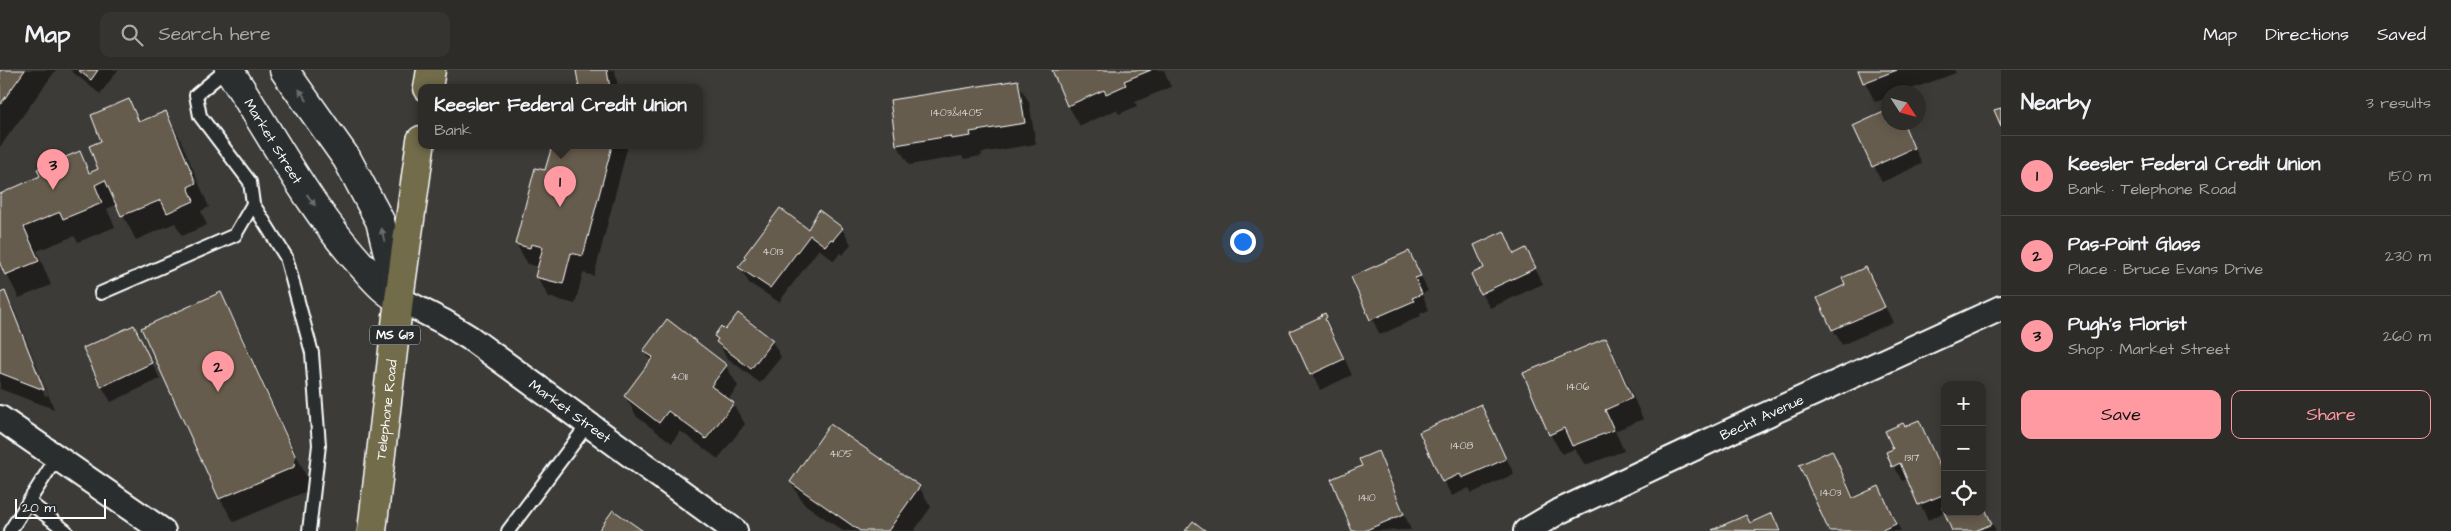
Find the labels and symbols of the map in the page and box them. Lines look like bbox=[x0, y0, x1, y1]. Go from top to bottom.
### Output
north arrow bbox=[1881, 85, 1926, 130]
one-way arrow bbox=[298, 88, 308, 102]
street label: Market Street bbox=[239, 95, 307, 189]
house number: 1403&1405 bbox=[931, 105, 983, 120]
pin: 3 bbox=[37, 149, 69, 190]
pin: 1 bbox=[544, 166, 576, 207]
one-way arrow bbox=[306, 193, 317, 206]
one-way arrow bbox=[379, 227, 387, 242]
your location bbox=[1230, 229, 1256, 255]
house number: 4013 bbox=[762, 244, 784, 259]
road number: MS 613 bbox=[370, 326, 420, 344]
pin: 2 bbox=[202, 351, 234, 392]
street label: Telephone Road bbox=[371, 359, 403, 461]
house number: 4011 bbox=[670, 369, 688, 384]
street label: Market Street bbox=[524, 375, 615, 449]
house number: 1406 bbox=[1567, 379, 1589, 394]
street label: Becht Avenue bbox=[1717, 390, 1808, 446]
house number: 1408 bbox=[1451, 438, 1473, 453]
house number: 4105 bbox=[829, 446, 853, 461]
house number: 1317 bbox=[1904, 450, 1920, 465]
house number: 1403 bbox=[1820, 485, 1842, 500]
house number: 1410 bbox=[1358, 490, 1376, 505]
scale bar bbox=[15, 496, 106, 519]

